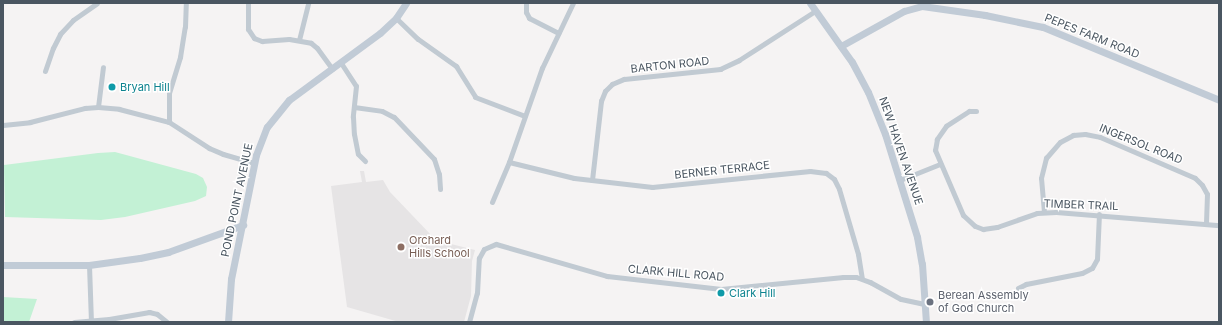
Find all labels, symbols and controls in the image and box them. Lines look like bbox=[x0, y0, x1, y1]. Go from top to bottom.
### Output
street label: PEPES FARM ROAD bbox=[1043, 11, 1141, 61]
street label: BARTON ROAD bbox=[630, 54, 710, 76]
place label: Bryan Hill bbox=[120, 80, 170, 94]
marker: Bryan Hill bbox=[107, 82, 117, 92]
street label: NEW HAVEN AVENUE bbox=[876, 95, 926, 207]
street label: INGERSOL ROAD bbox=[1097, 121, 1185, 167]
street label: POND POINT AVENUE bbox=[219, 142, 255, 258]
street label: BERNER TERRACE bbox=[674, 158, 770, 182]
street label: TIMBER TRAIL bbox=[1043, 197, 1119, 213]
place label: Orchard Hills School bbox=[409, 234, 470, 260]
marker: Orchard Hills School bbox=[396, 242, 406, 252]
street label: CLARK HILL ROAD bbox=[627, 262, 725, 284]
place label: Clark Hill bbox=[729, 286, 775, 300]
marker: Clark Hill bbox=[716, 288, 726, 298]
place label: Berean Assembly of God Church bbox=[938, 289, 1029, 315]
marker: Berean Assembly of God Church bbox=[925, 297, 935, 307]

